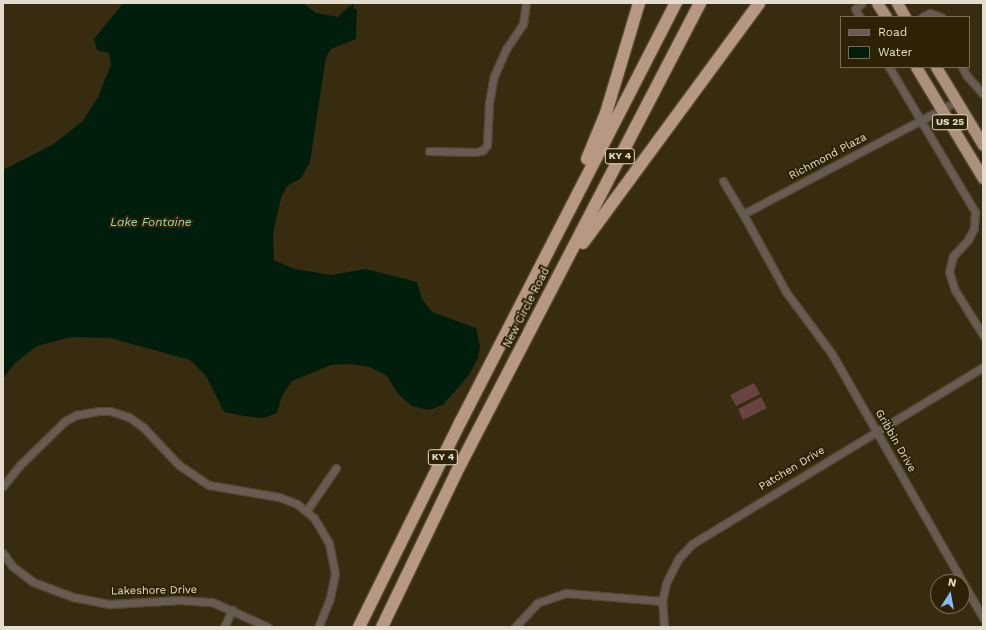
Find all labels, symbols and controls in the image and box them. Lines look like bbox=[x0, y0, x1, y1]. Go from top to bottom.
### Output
legend bbox=[840, 16, 970, 68]
text: Road bbox=[878, 25, 907, 39]
text: Water bbox=[878, 45, 912, 59]
road number: US 25 bbox=[931, 114, 969, 130]
street label: Richmond Plaza bbox=[787, 131, 869, 183]
road number: KY 4 bbox=[604, 148, 636, 164]
water label: Lake Fontaine bbox=[110, 216, 192, 230]
street label: New Circle Road bbox=[501, 266, 553, 350]
street label: Gribbin Drive bbox=[872, 407, 918, 475]
street label: Patchen Drive bbox=[757, 444, 827, 494]
road number: KY 4 bbox=[427, 449, 459, 465]
north arrow bbox=[930, 574, 970, 614]
text: N bbox=[947, 576, 957, 590]
street label: Lakeshore Drive bbox=[111, 584, 197, 598]

